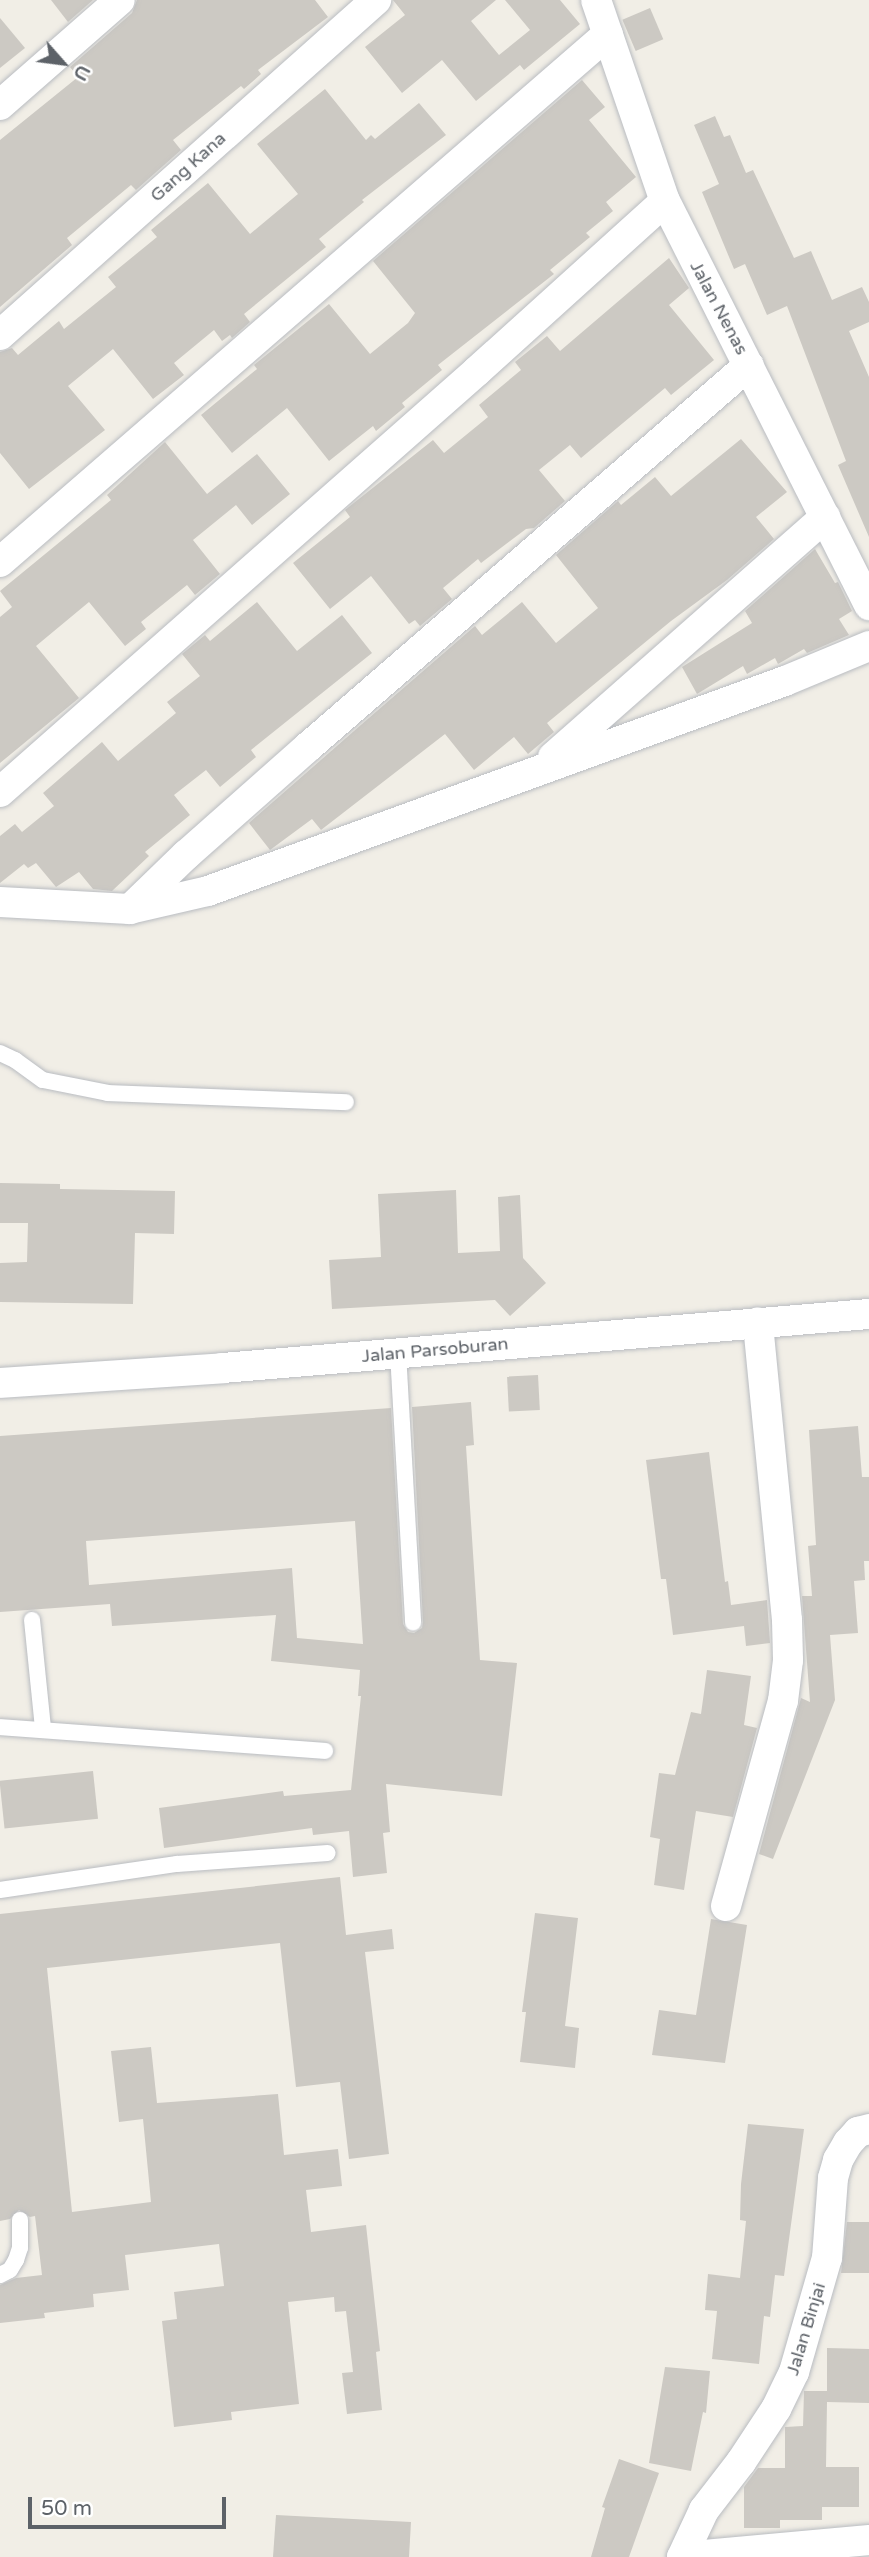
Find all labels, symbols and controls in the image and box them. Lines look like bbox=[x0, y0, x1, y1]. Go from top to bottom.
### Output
north arrow bbox=[28, 28, 98, 98]
text: U bbox=[68, 61, 95, 84]
street label: Gang Kana bbox=[146, 128, 230, 206]
street label: Jalan Nenas bbox=[685, 258, 753, 358]
street label: Jalan Parsoburan bbox=[361, 1333, 509, 1367]
street label: Jalan Binjai bbox=[782, 2280, 830, 2378]
scale bar bbox=[32, 2484, 229, 2528]
text: 50 m bbox=[41, 2496, 92, 2521]

